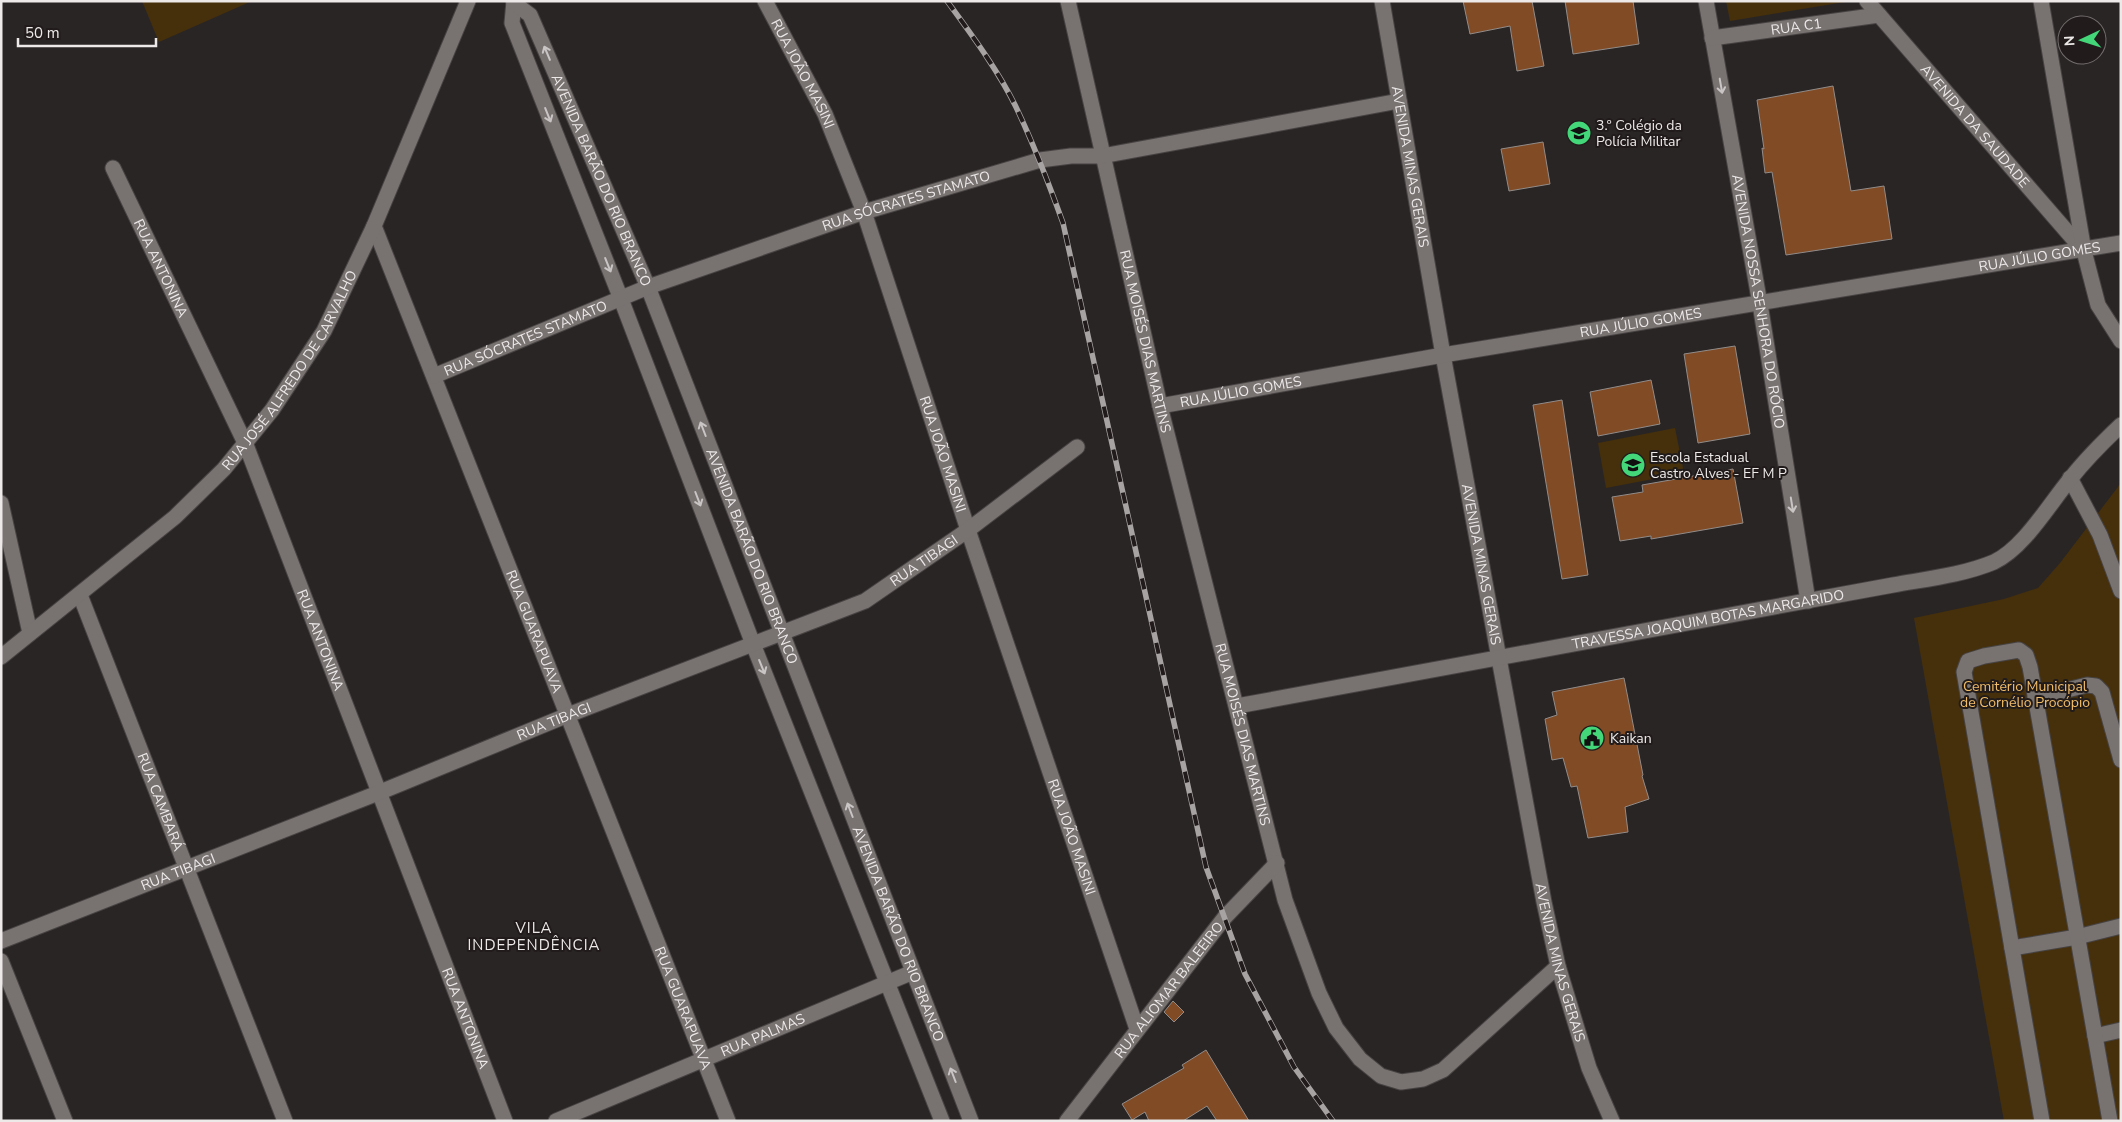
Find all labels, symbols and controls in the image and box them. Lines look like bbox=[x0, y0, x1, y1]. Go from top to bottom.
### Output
street label: RUA C1 bbox=[1770, 14, 1823, 39]
scale bar bbox=[18, 15, 155, 47]
street label: RUA JOÃO MASINI bbox=[767, 15, 839, 131]
north arrow bbox=[2057, 15, 2107, 65]
text: 50 m bbox=[25, 23, 60, 43]
text: N bbox=[2060, 35, 2079, 47]
one-way arrow bbox=[541, 46, 551, 61]
street label: AVENIDA DA SAUDADE bbox=[1916, 60, 2034, 191]
street label: AVENIDA BARÃO DO RIO BRANCO bbox=[547, 71, 656, 289]
one-way arrow bbox=[1716, 78, 1726, 94]
street label: AVENIDA MINAS GERAIS bbox=[1387, 84, 1434, 249]
one-way arrow bbox=[544, 106, 553, 122]
place label: 3.º Colégio da Polícia Militar bbox=[1596, 116, 1682, 151]
school or university icon: 3.º Colégio da Polícia Militar bbox=[1566, 120, 1592, 146]
street label: RUA SÓCRATES STAMATO bbox=[819, 166, 992, 235]
street label: AVENIDA NOSSA SENHORA DO RÓCIO bbox=[1728, 173, 1789, 430]
street label: RUA ANTONINA bbox=[129, 216, 193, 320]
street label: RUA JÚLIO GOMES bbox=[1977, 237, 2102, 276]
street label: RUA MOISÉS DIAS MARTINS bbox=[1115, 248, 1176, 435]
one-way arrow bbox=[604, 257, 613, 273]
street label: RUA JOSÉ ALFREDO DE CARVALHO bbox=[217, 267, 361, 474]
street label: RUA SÓCRATES STAMATO bbox=[441, 296, 610, 380]
street label: RUA JÚLIO GOMES bbox=[1578, 303, 1703, 342]
street label: RUA JÚLIO GOMES bbox=[1178, 371, 1303, 412]
street label: RUA JOÃO MASINI bbox=[915, 393, 971, 515]
one-way arrow bbox=[698, 422, 707, 438]
street label: AVENIDA BARÃO DO RIO BRANCO bbox=[702, 445, 803, 667]
place label: Escola Estadual Castro Alves - EF M P bbox=[1650, 448, 1787, 483]
school or university icon: Escola Estadual Castro Alves - EF M P bbox=[1620, 452, 1646, 478]
street label: AVENIDA MINAS GERAIS bbox=[1457, 482, 1506, 647]
one-way arrow bbox=[694, 491, 703, 506]
one-way arrow bbox=[1788, 497, 1798, 513]
street label: RUA TIBAGI bbox=[886, 530, 962, 591]
street label: RUA GUARAPUAVA bbox=[501, 567, 567, 696]
street label: TRAVESSA JOAQUIM BOTAS MARGARIDO bbox=[1570, 585, 1846, 654]
street label: RUA ANTONINA bbox=[293, 587, 349, 693]
street label: RUA MOISÉS DIAS MARTINS bbox=[1211, 641, 1275, 828]
one-way arrow bbox=[758, 659, 767, 674]
park label: Cemitério Municipal de Cornélio Procópio bbox=[1960, 677, 2090, 712]
street label: RUA TIBAGI bbox=[514, 698, 594, 745]
public building icon: Kaikan bbox=[1579, 725, 1605, 751]
place label: Kaikan bbox=[1610, 729, 1652, 748]
street label: RUA CAMBARÁ bbox=[133, 750, 188, 854]
street label: RUA JOÃO MASINI bbox=[1044, 776, 1100, 897]
one-way arrow bbox=[845, 802, 854, 818]
street label: AVENIDA BARÃO DO RIO BRANCO bbox=[848, 823, 949, 1044]
street label: RUA TIBAGI bbox=[138, 848, 218, 895]
street label: AVENIDA MINAS GERAIS bbox=[1531, 881, 1590, 1045]
district label: VILA INDEPENDÊNCIA bbox=[467, 918, 601, 955]
street label: RUA ALIOMAR BALEEIRO bbox=[1110, 918, 1228, 1062]
street label: RUA GUARAPUAVA bbox=[650, 944, 716, 1072]
street label: RUA ANTONINA bbox=[438, 965, 494, 1071]
street label: RUA PALMAS bbox=[718, 1009, 808, 1061]
one-way arrow bbox=[948, 1068, 957, 1083]

